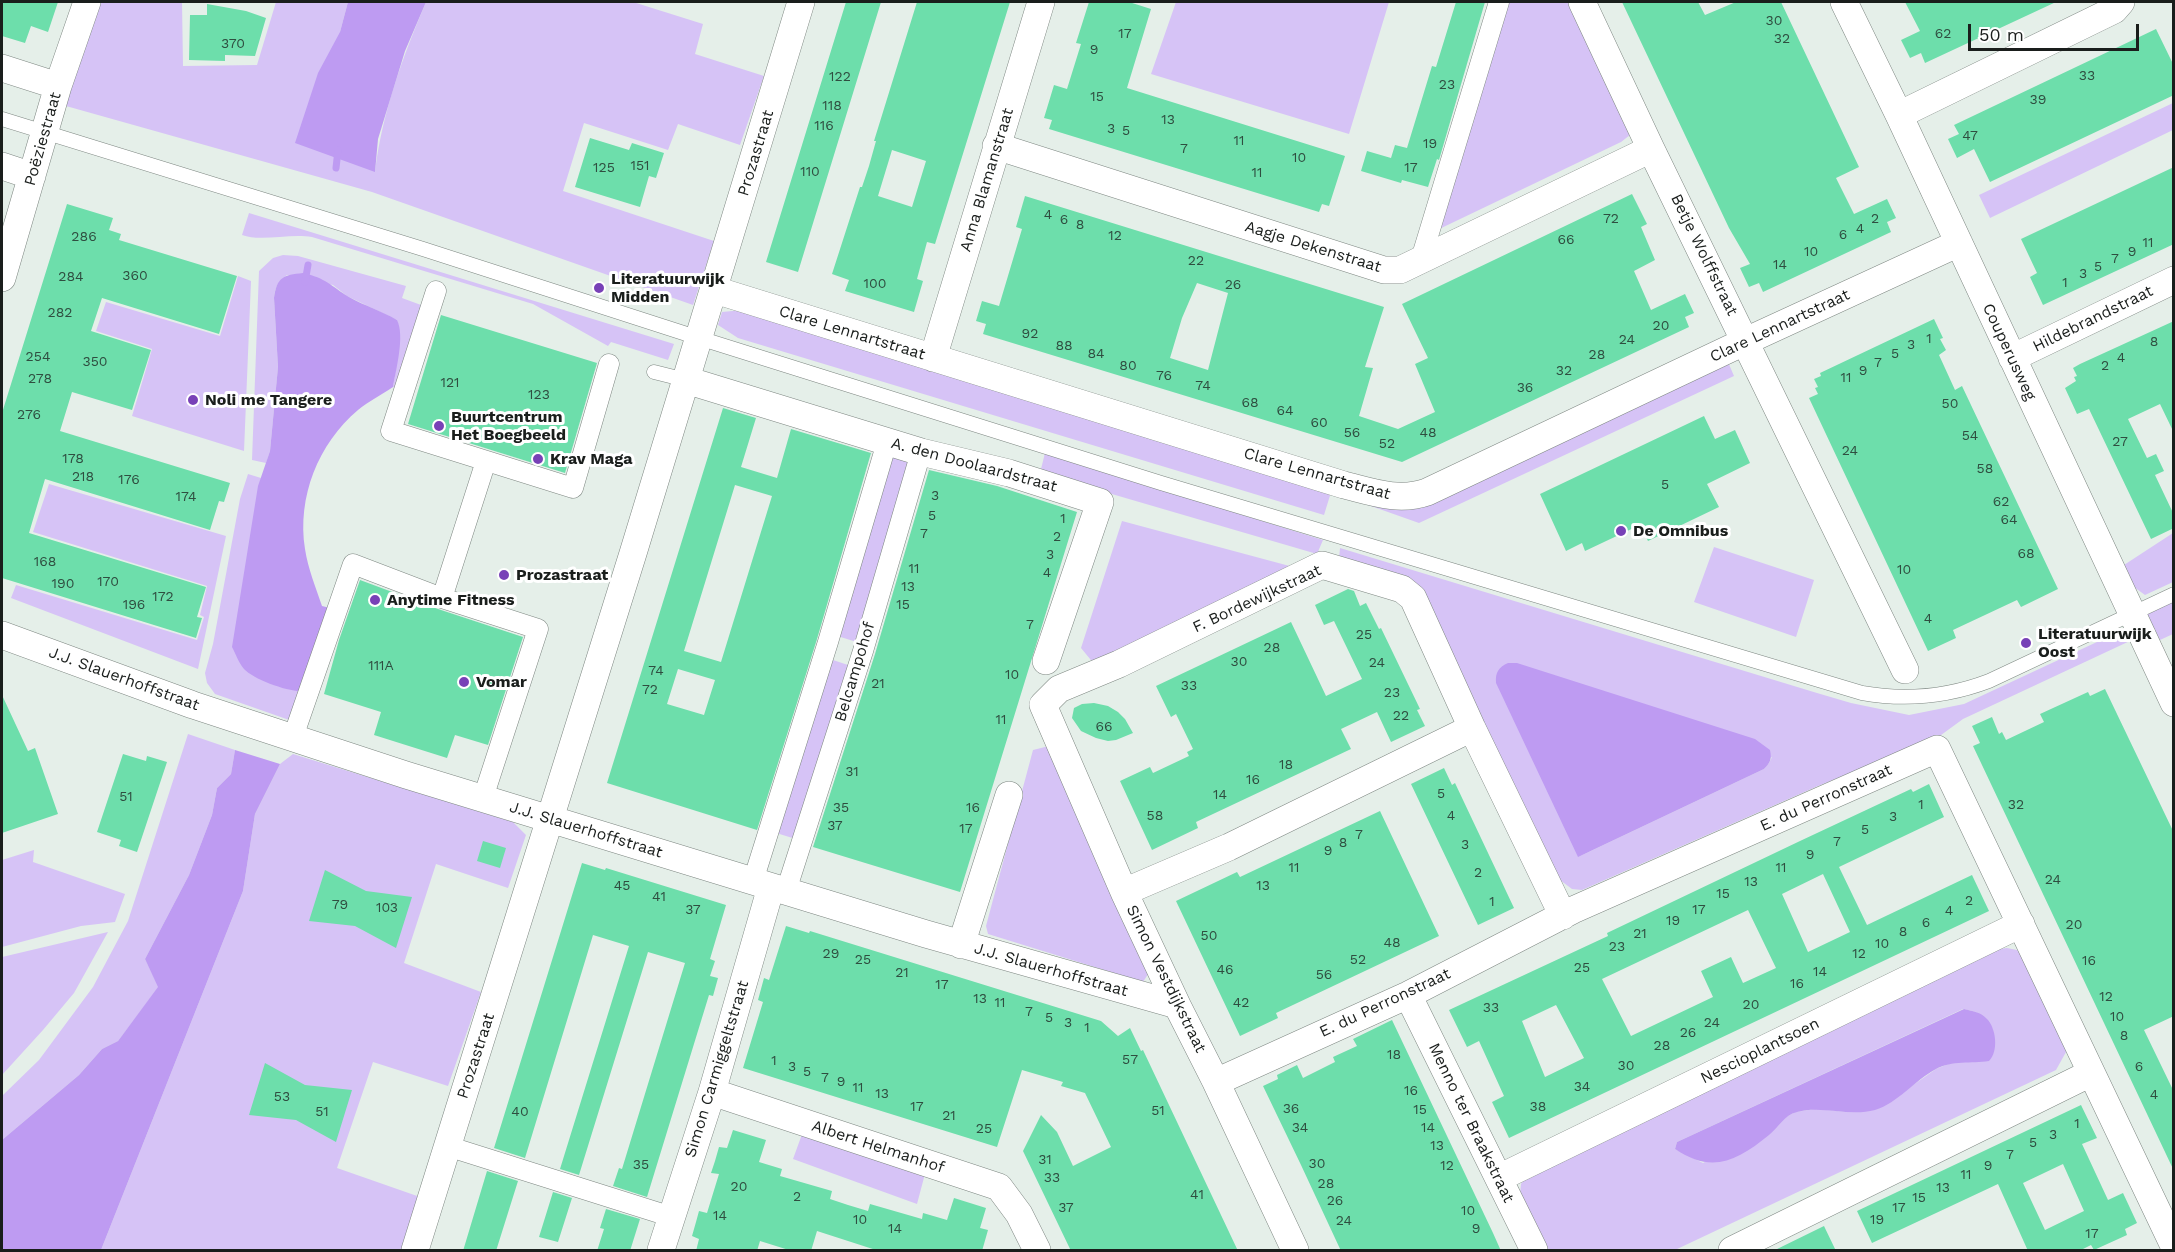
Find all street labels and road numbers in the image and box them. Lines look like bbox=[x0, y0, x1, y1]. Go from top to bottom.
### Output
street label: Poëziestraat bbox=[20, 90, 66, 188]
street label: Anna Blamanstraat bbox=[956, 106, 1018, 254]
street label: Prozastraat bbox=[734, 108, 778, 198]
street label: Betje Wolffstraat bbox=[1666, 191, 1742, 319]
street label: Aagje Dekenstraat bbox=[1242, 217, 1384, 277]
street label: Hildebrandstraat bbox=[2030, 282, 2156, 356]
street label: Clare Lennartstraat bbox=[1707, 285, 1853, 367]
street label: Couperusweg bbox=[1978, 300, 2040, 404]
street label: Clare Lennartstraat bbox=[777, 302, 927, 364]
street label: A. den Doolaardstraat bbox=[889, 434, 1059, 496]
street label: Clare Lennartstraat bbox=[1241, 444, 1393, 504]
street label: F. Bordewijkstraat bbox=[1190, 561, 1324, 637]
street label: Belcampohof bbox=[831, 620, 879, 724]
street label: J.J. Slauerhoffstraat bbox=[46, 643, 202, 715]
street label: E. du Perronstraat bbox=[1757, 760, 1895, 836]
street label: J.J. Slauerhoffstraat bbox=[507, 798, 665, 862]
street label: Simon Vestdijkstraat bbox=[1122, 902, 1210, 1056]
street label: J.J. Slauerhoffstraat bbox=[972, 939, 1130, 1001]
street label: E. du Perronstraat bbox=[1316, 964, 1454, 1042]
street label: Simon Carmiggeltstraat bbox=[681, 978, 753, 1160]
street label: Prozastraat bbox=[453, 1011, 499, 1101]
street label: Nescioplantsoen bbox=[1697, 1014, 1823, 1088]
street label: Menno ter Braakstraat bbox=[1424, 1040, 1518, 1206]
street label: Albert Helmanhof bbox=[809, 1116, 947, 1178]

